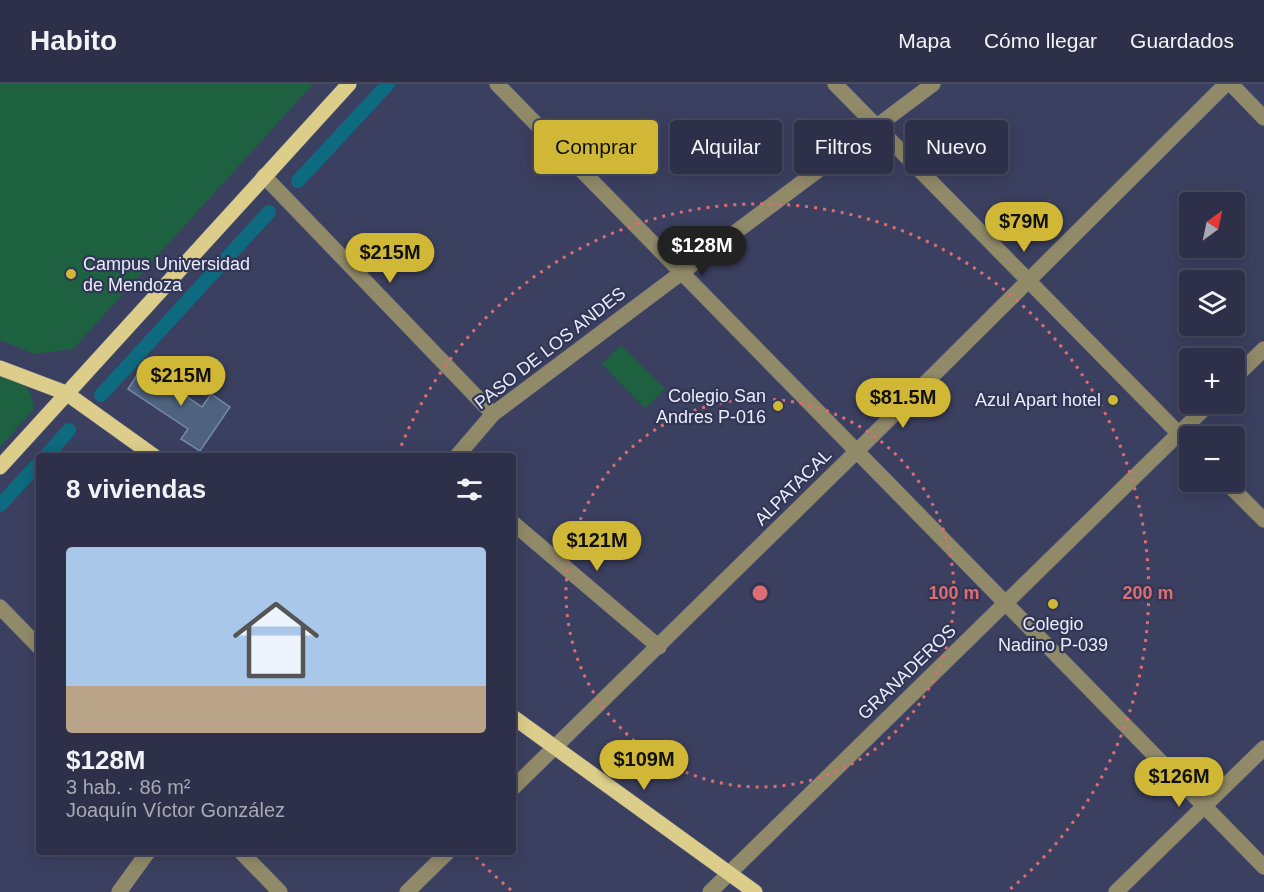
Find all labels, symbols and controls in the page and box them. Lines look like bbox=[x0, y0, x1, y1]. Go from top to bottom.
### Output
text: Habito bbox=[30, 25, 117, 56]
text: Mapa bbox=[898, 29, 951, 52]
text: Cómo llegar bbox=[984, 29, 1097, 52]
text: Guardados bbox=[1130, 29, 1234, 52]
chip: Comprar bbox=[534, 120, 658, 174]
chip: Alquilar bbox=[670, 120, 782, 174]
chip: Filtros bbox=[794, 120, 893, 174]
chip: Nuevo bbox=[905, 120, 1008, 174]
north arrow bbox=[1179, 192, 1245, 258]
map controls bbox=[1179, 192, 1245, 492]
pin: $79M bbox=[988, 202, 1060, 253]
text: $79M bbox=[999, 210, 1049, 232]
pin: $128M bbox=[660, 226, 744, 277]
pin: $215M bbox=[348, 233, 432, 284]
text: $128M bbox=[671, 234, 733, 256]
text: $215M bbox=[359, 241, 421, 263]
place label: Campus Universidad de Mendoza bbox=[83, 254, 250, 295]
marker: Campus Universidad de Mendoza bbox=[64, 267, 78, 281]
button: layers bbox=[1179, 270, 1245, 336]
street label: PASO DE LOS ANDES bbox=[471, 283, 629, 413]
button: + bbox=[1179, 348, 1245, 414]
pin: $215M bbox=[139, 356, 223, 407]
text: $215M bbox=[150, 364, 212, 386]
pin: $81.5M bbox=[854, 378, 952, 429]
place label: Colegio San Andres P-016 bbox=[656, 386, 766, 427]
text: $81.5M bbox=[870, 386, 936, 408]
place label: Azul Apart hotel bbox=[975, 390, 1101, 410]
marker: Azul Apart hotel bbox=[1106, 393, 1120, 407]
marker: Colegio San Andres P-016 bbox=[771, 399, 785, 413]
button: − bbox=[1179, 426, 1245, 492]
street label: ALPATACAL bbox=[751, 445, 835, 529]
icon: filters bbox=[453, 473, 486, 506]
text: 8 viviendas bbox=[66, 474, 206, 504]
pin: $121M bbox=[555, 521, 639, 572]
text: $121M bbox=[566, 529, 628, 551]
centre of rings bbox=[750, 583, 770, 603]
text: 100 m bbox=[928, 583, 980, 603]
text: 200 m bbox=[1122, 583, 1174, 603]
icon: home bbox=[222, 586, 330, 694]
marker: Colegio Nadino P-039 bbox=[1046, 597, 1060, 611]
place label: Colegio Nadino P-039 bbox=[998, 614, 1108, 655]
street label: GRANADEROS bbox=[854, 620, 960, 724]
pin: $109M bbox=[602, 740, 686, 791]
text: $128M bbox=[66, 745, 146, 775]
text: $109M bbox=[613, 748, 675, 770]
pin: $126M bbox=[1137, 757, 1221, 808]
text: $126M bbox=[1148, 765, 1210, 787]
text: 3 hab. · 86 m² bbox=[66, 776, 191, 798]
text: Joaquín Víctor González bbox=[66, 799, 285, 821]

